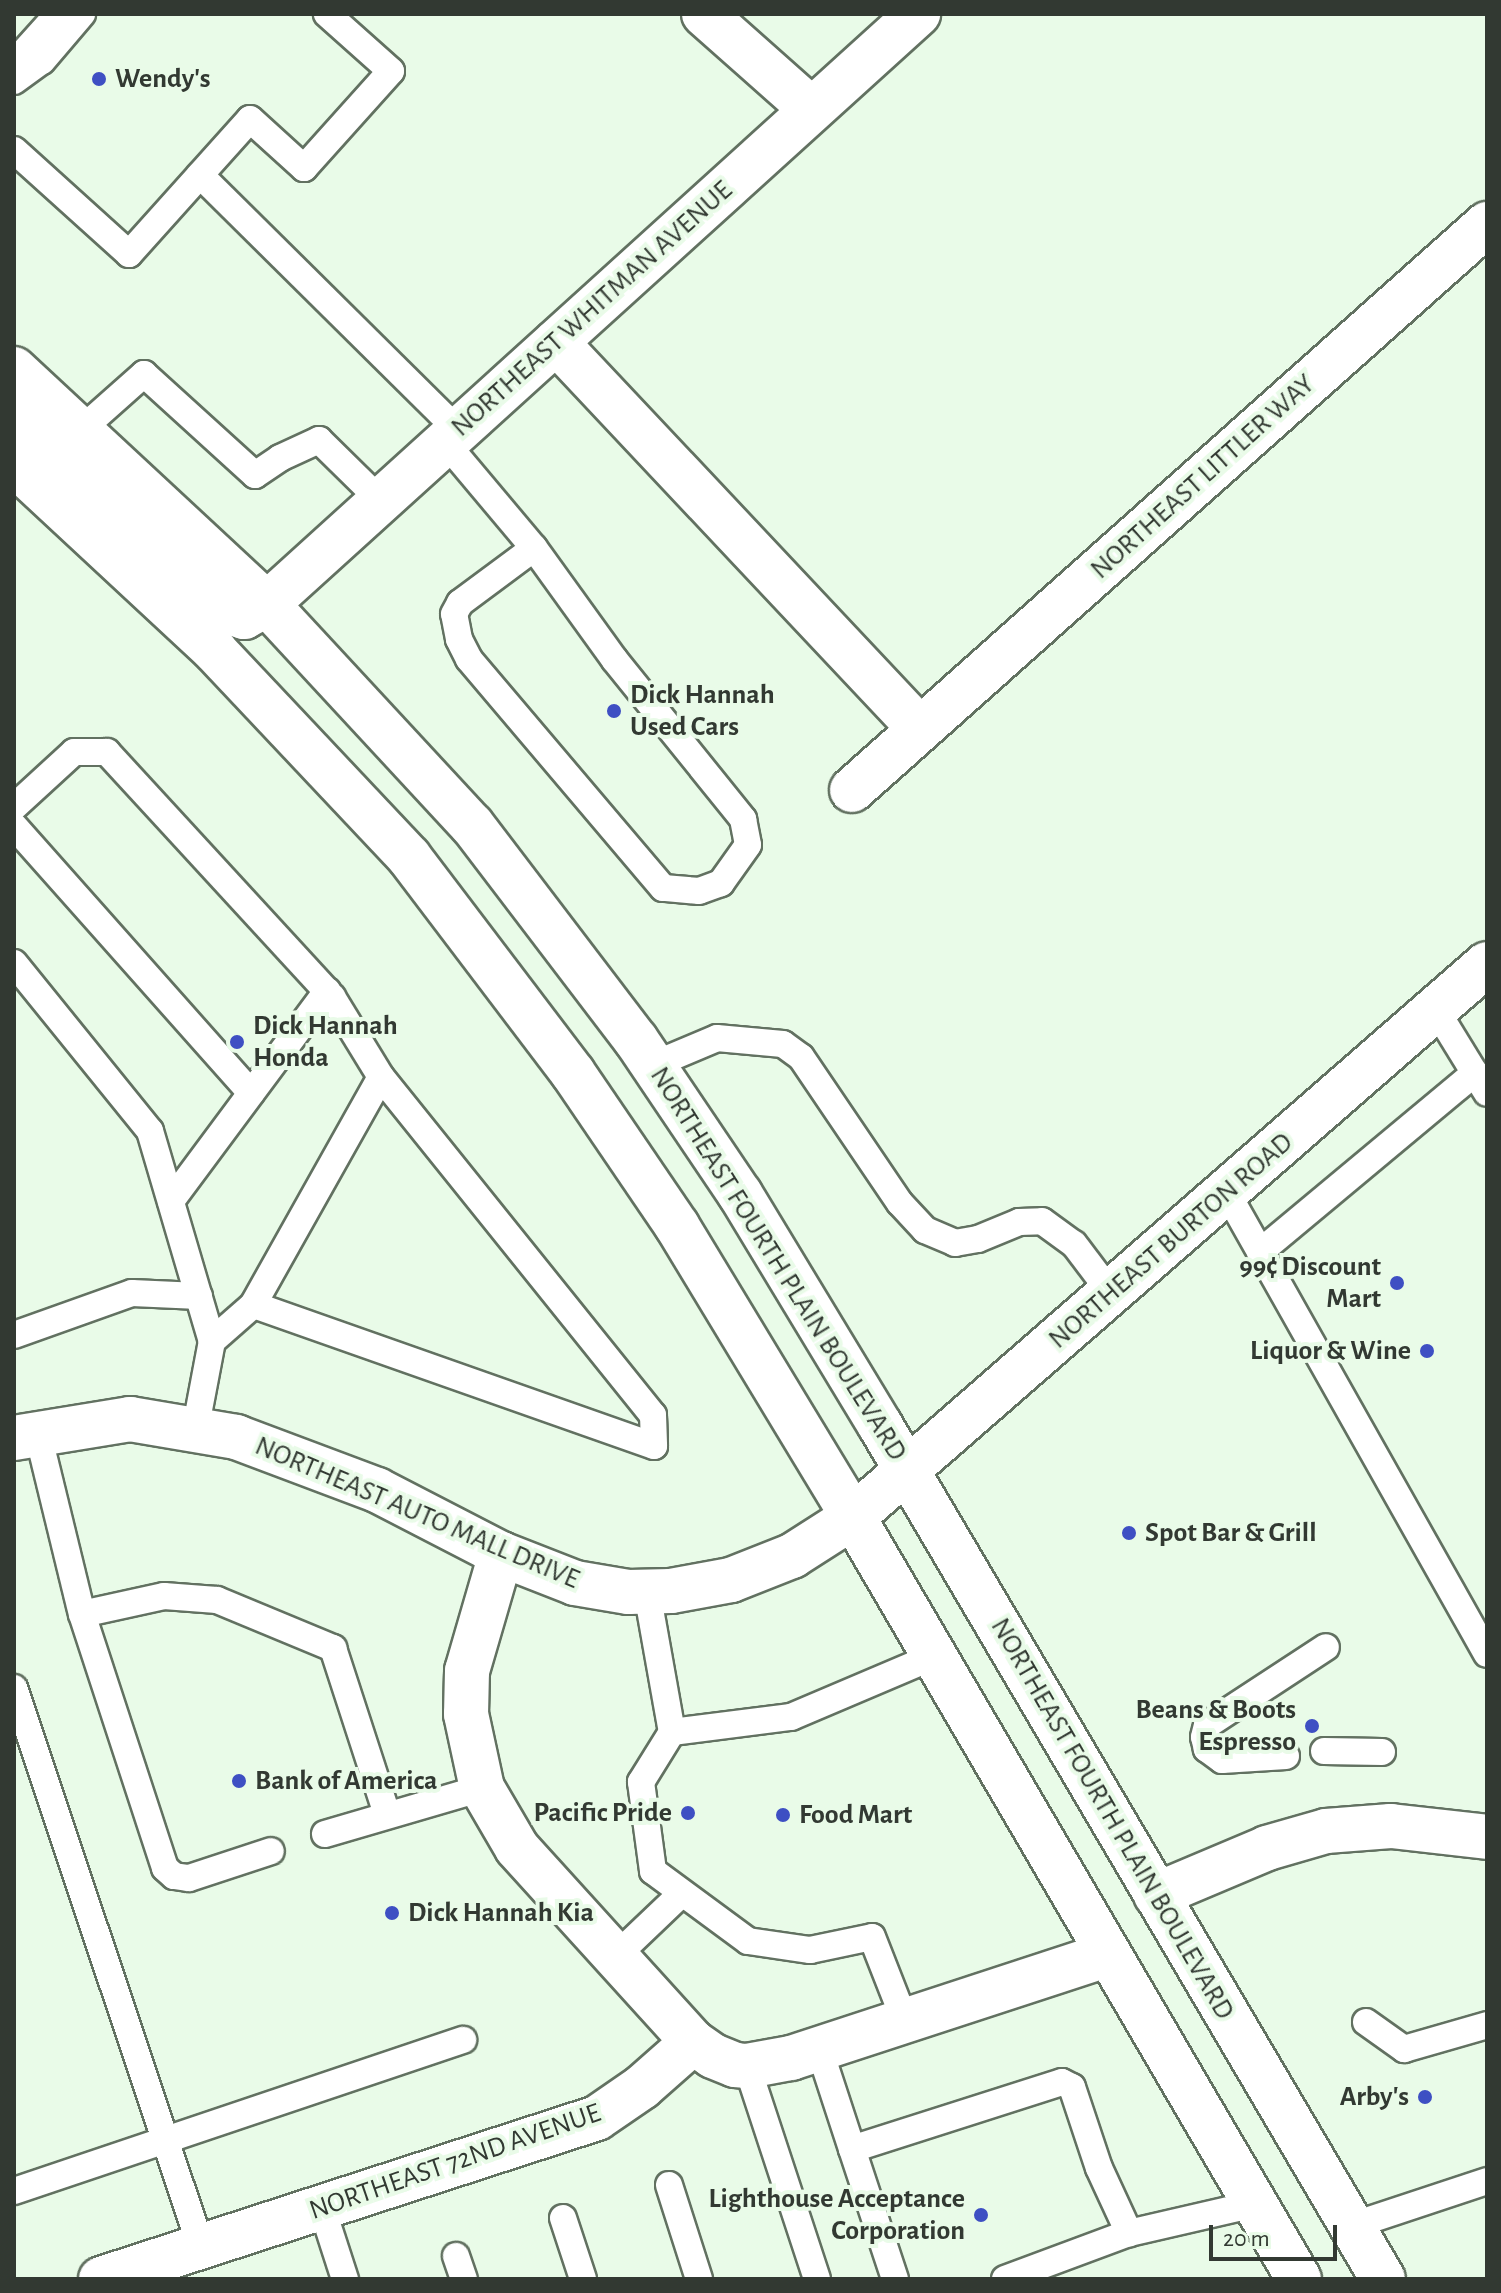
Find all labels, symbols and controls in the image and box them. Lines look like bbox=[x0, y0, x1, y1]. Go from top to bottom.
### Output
place label: Wendy's bbox=[115, 62, 211, 96]
marker: Wendy's bbox=[90, 70, 108, 88]
street label: NORTHEAST WHITMAN AVENUE bbox=[445, 174, 739, 444]
street label: NORTHEAST LITTLER WAY bbox=[1084, 367, 1322, 587]
place label: Dick Hannah Used Cars bbox=[630, 678, 775, 744]
marker: Dick Hannah Used Cars bbox=[605, 702, 623, 720]
place label: Dick Hannah Honda bbox=[253, 1009, 398, 1075]
marker: Dick Hannah Honda bbox=[228, 1033, 246, 1051]
street label: NORTHEAST FOURTH PLAIN BOULEVARD bbox=[642, 1061, 914, 1467]
street label: NORTHEAST BURTON ROAD bbox=[1042, 1126, 1300, 1356]
place label: 99¢ Discount Mart bbox=[1239, 1250, 1381, 1316]
marker: 99¢ Discount Mart bbox=[1388, 1274, 1406, 1292]
place label: Liquor & Wine bbox=[1250, 1334, 1411, 1368]
marker: Liquor & Wine bbox=[1418, 1342, 1436, 1360]
street label: NORTHEAST AUTO MALL DRIVE bbox=[250, 1429, 584, 1597]
place label: Spot Bar & Grill bbox=[1145, 1516, 1317, 1550]
marker: Spot Bar & Grill bbox=[1120, 1524, 1138, 1542]
street label: NORTHEAST FOURTH PLAIN BOULEVARD bbox=[983, 1612, 1241, 2026]
place label: Beans & Boots Espresso bbox=[1136, 1693, 1296, 1759]
marker: Beans & Boots Espresso bbox=[1303, 1717, 1321, 1735]
place label: Bank of America bbox=[255, 1764, 438, 1798]
marker: Bank of America bbox=[230, 1772, 248, 1790]
place label: Pacific Pride bbox=[534, 1796, 672, 1830]
place label: Food Mart bbox=[799, 1798, 912, 1832]
marker: Pacific Pride bbox=[679, 1804, 697, 1822]
marker: Food Mart bbox=[774, 1806, 792, 1824]
place label: Dick Hannah Kia bbox=[408, 1896, 594, 1930]
marker: Dick Hannah Kia bbox=[383, 1904, 401, 1922]
place label: Arby's bbox=[1340, 2080, 1409, 2114]
marker: Arby's bbox=[1416, 2088, 1434, 2106]
street label: NORTHEAST 72ND AVENUE bbox=[305, 2096, 605, 2228]
place label: Lighthouse Acceptance Corporation bbox=[708, 2182, 965, 2248]
marker: Lighthouse Acceptance Corporation bbox=[972, 2206, 990, 2224]
scale bar bbox=[1213, 2209, 1341, 2259]
text: 20 m bbox=[1223, 2227, 1270, 2251]

